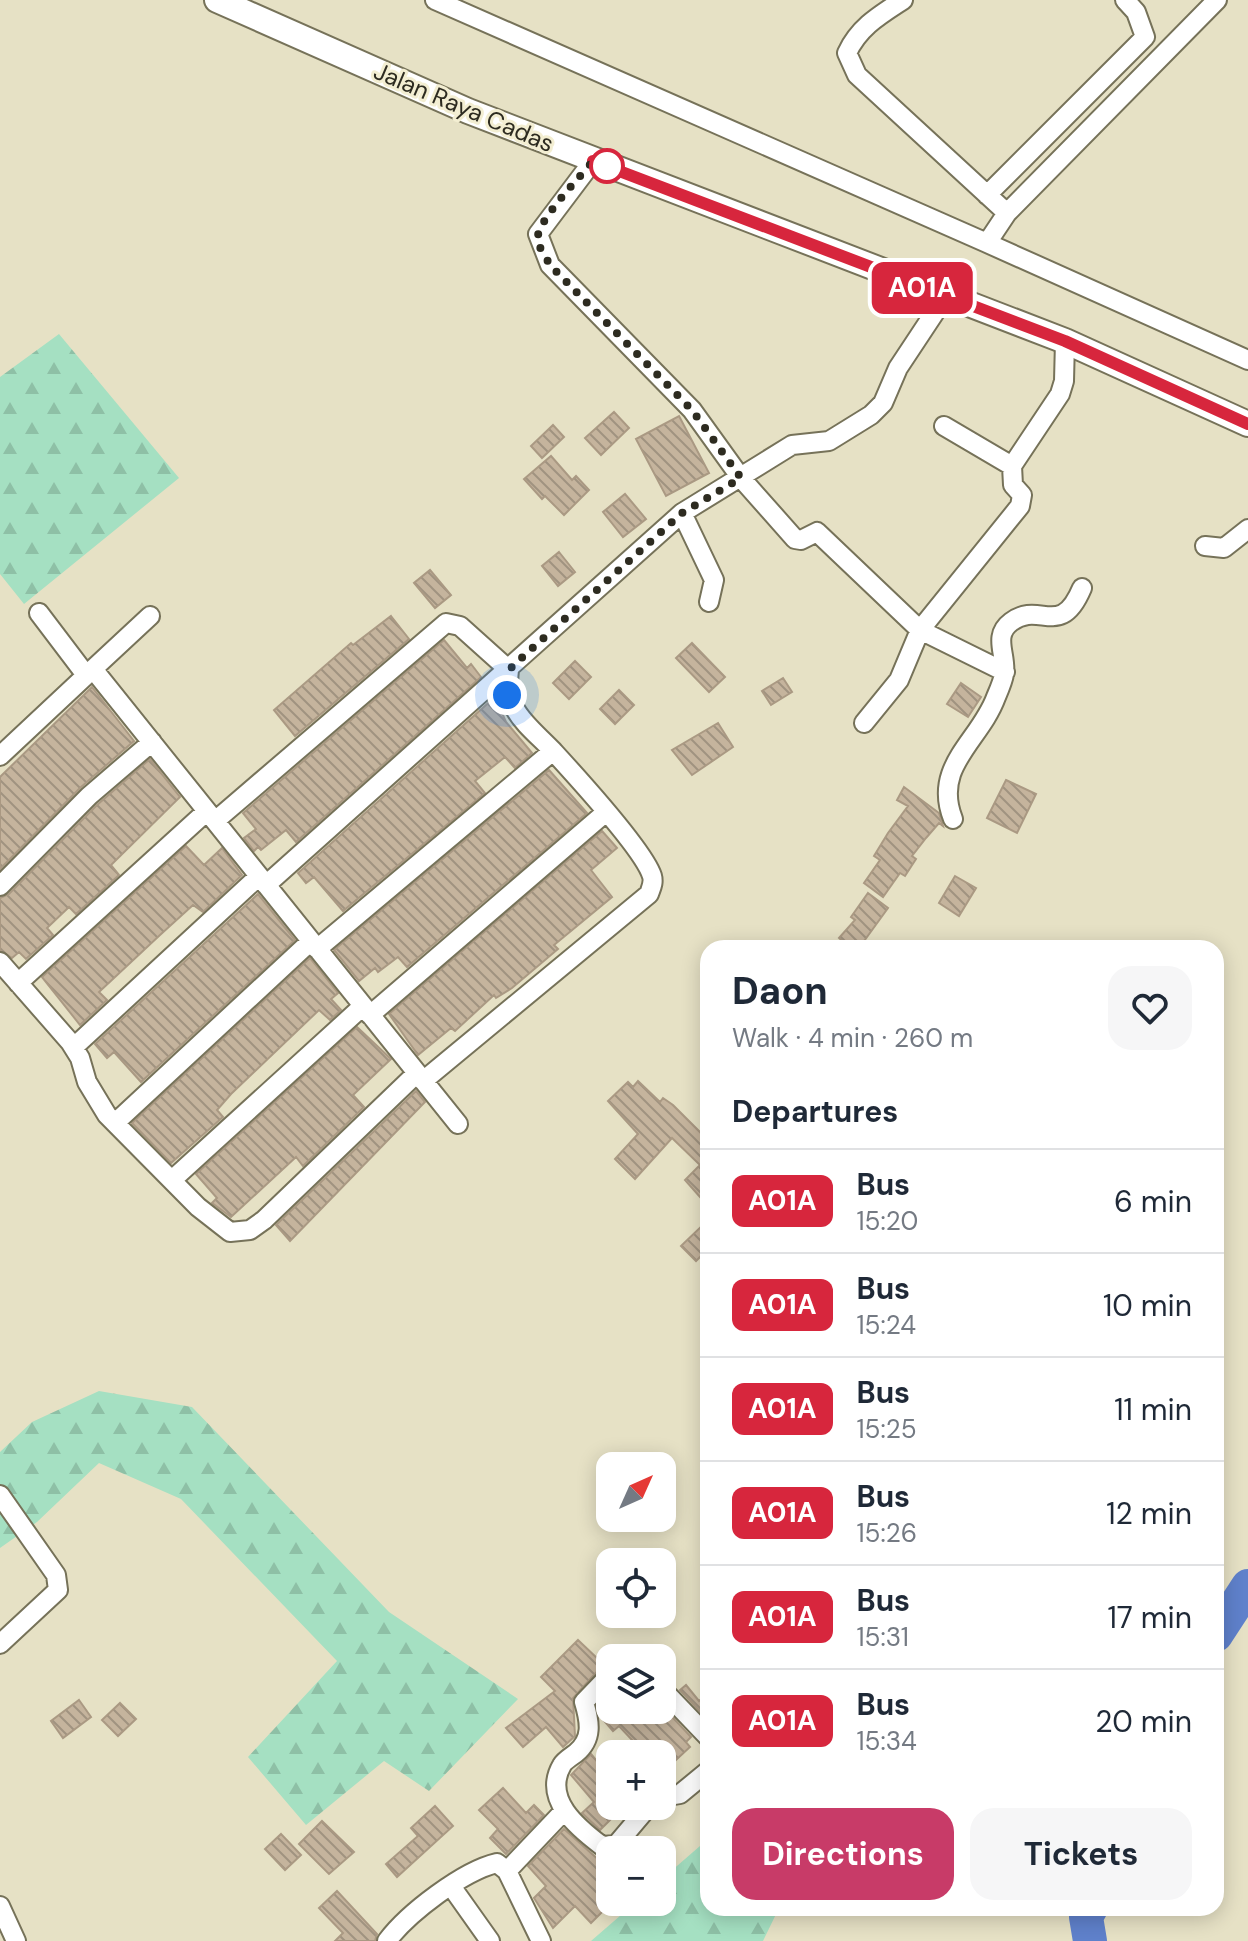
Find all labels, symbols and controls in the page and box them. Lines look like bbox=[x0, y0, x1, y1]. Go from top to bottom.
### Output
street label: Jalan Raya Cadas bbox=[369, 55, 559, 159]
unlabelled marker bbox=[590, 149, 624, 183]
line badge: A01A bbox=[866, 262, 978, 314]
text: A01A bbox=[888, 269, 956, 306]
your location bbox=[487, 675, 527, 715]
text: Daon bbox=[732, 966, 828, 1016]
button: heart bbox=[1108, 966, 1192, 1050]
text: Walk · 4 min · 260 m bbox=[732, 1021, 973, 1055]
text: Departures bbox=[732, 1092, 898, 1131]
text: Bus bbox=[857, 1165, 910, 1204]
text: A01A bbox=[748, 1182, 817, 1219]
text: 6 min bbox=[1114, 1182, 1192, 1221]
text: 15:20 bbox=[857, 1204, 918, 1238]
text: Bus bbox=[857, 1269, 910, 1308]
text: A01A bbox=[748, 1286, 817, 1323]
text: 10 min bbox=[1103, 1286, 1192, 1325]
text: 15:24 bbox=[857, 1308, 916, 1342]
text: Bus bbox=[857, 1373, 910, 1412]
text: A01A bbox=[748, 1390, 817, 1427]
text: 11 min bbox=[1114, 1390, 1192, 1429]
text: 15:25 bbox=[857, 1412, 917, 1446]
north arrow bbox=[596, 1452, 676, 1532]
map controls bbox=[596, 1452, 676, 1916]
text: Bus bbox=[857, 1477, 910, 1516]
text: A01A bbox=[748, 1494, 817, 1531]
text: 12 min bbox=[1106, 1494, 1192, 1533]
text: 15:26 bbox=[857, 1516, 917, 1550]
button: locate bbox=[596, 1548, 676, 1628]
text: Bus bbox=[857, 1581, 910, 1620]
text: A01A bbox=[748, 1598, 817, 1635]
text: 17 min bbox=[1107, 1598, 1192, 1637]
text: 15:31 bbox=[857, 1620, 909, 1654]
button: layers bbox=[596, 1644, 676, 1724]
text: Bus bbox=[857, 1685, 910, 1724]
text: A01A bbox=[748, 1702, 817, 1739]
text: 20 min bbox=[1095, 1702, 1192, 1741]
text: 15:34 bbox=[857, 1724, 917, 1758]
button: + bbox=[596, 1740, 676, 1820]
button: Directions bbox=[732, 1808, 954, 1900]
button: Tickets bbox=[970, 1808, 1192, 1900]
button: − bbox=[596, 1836, 676, 1916]

